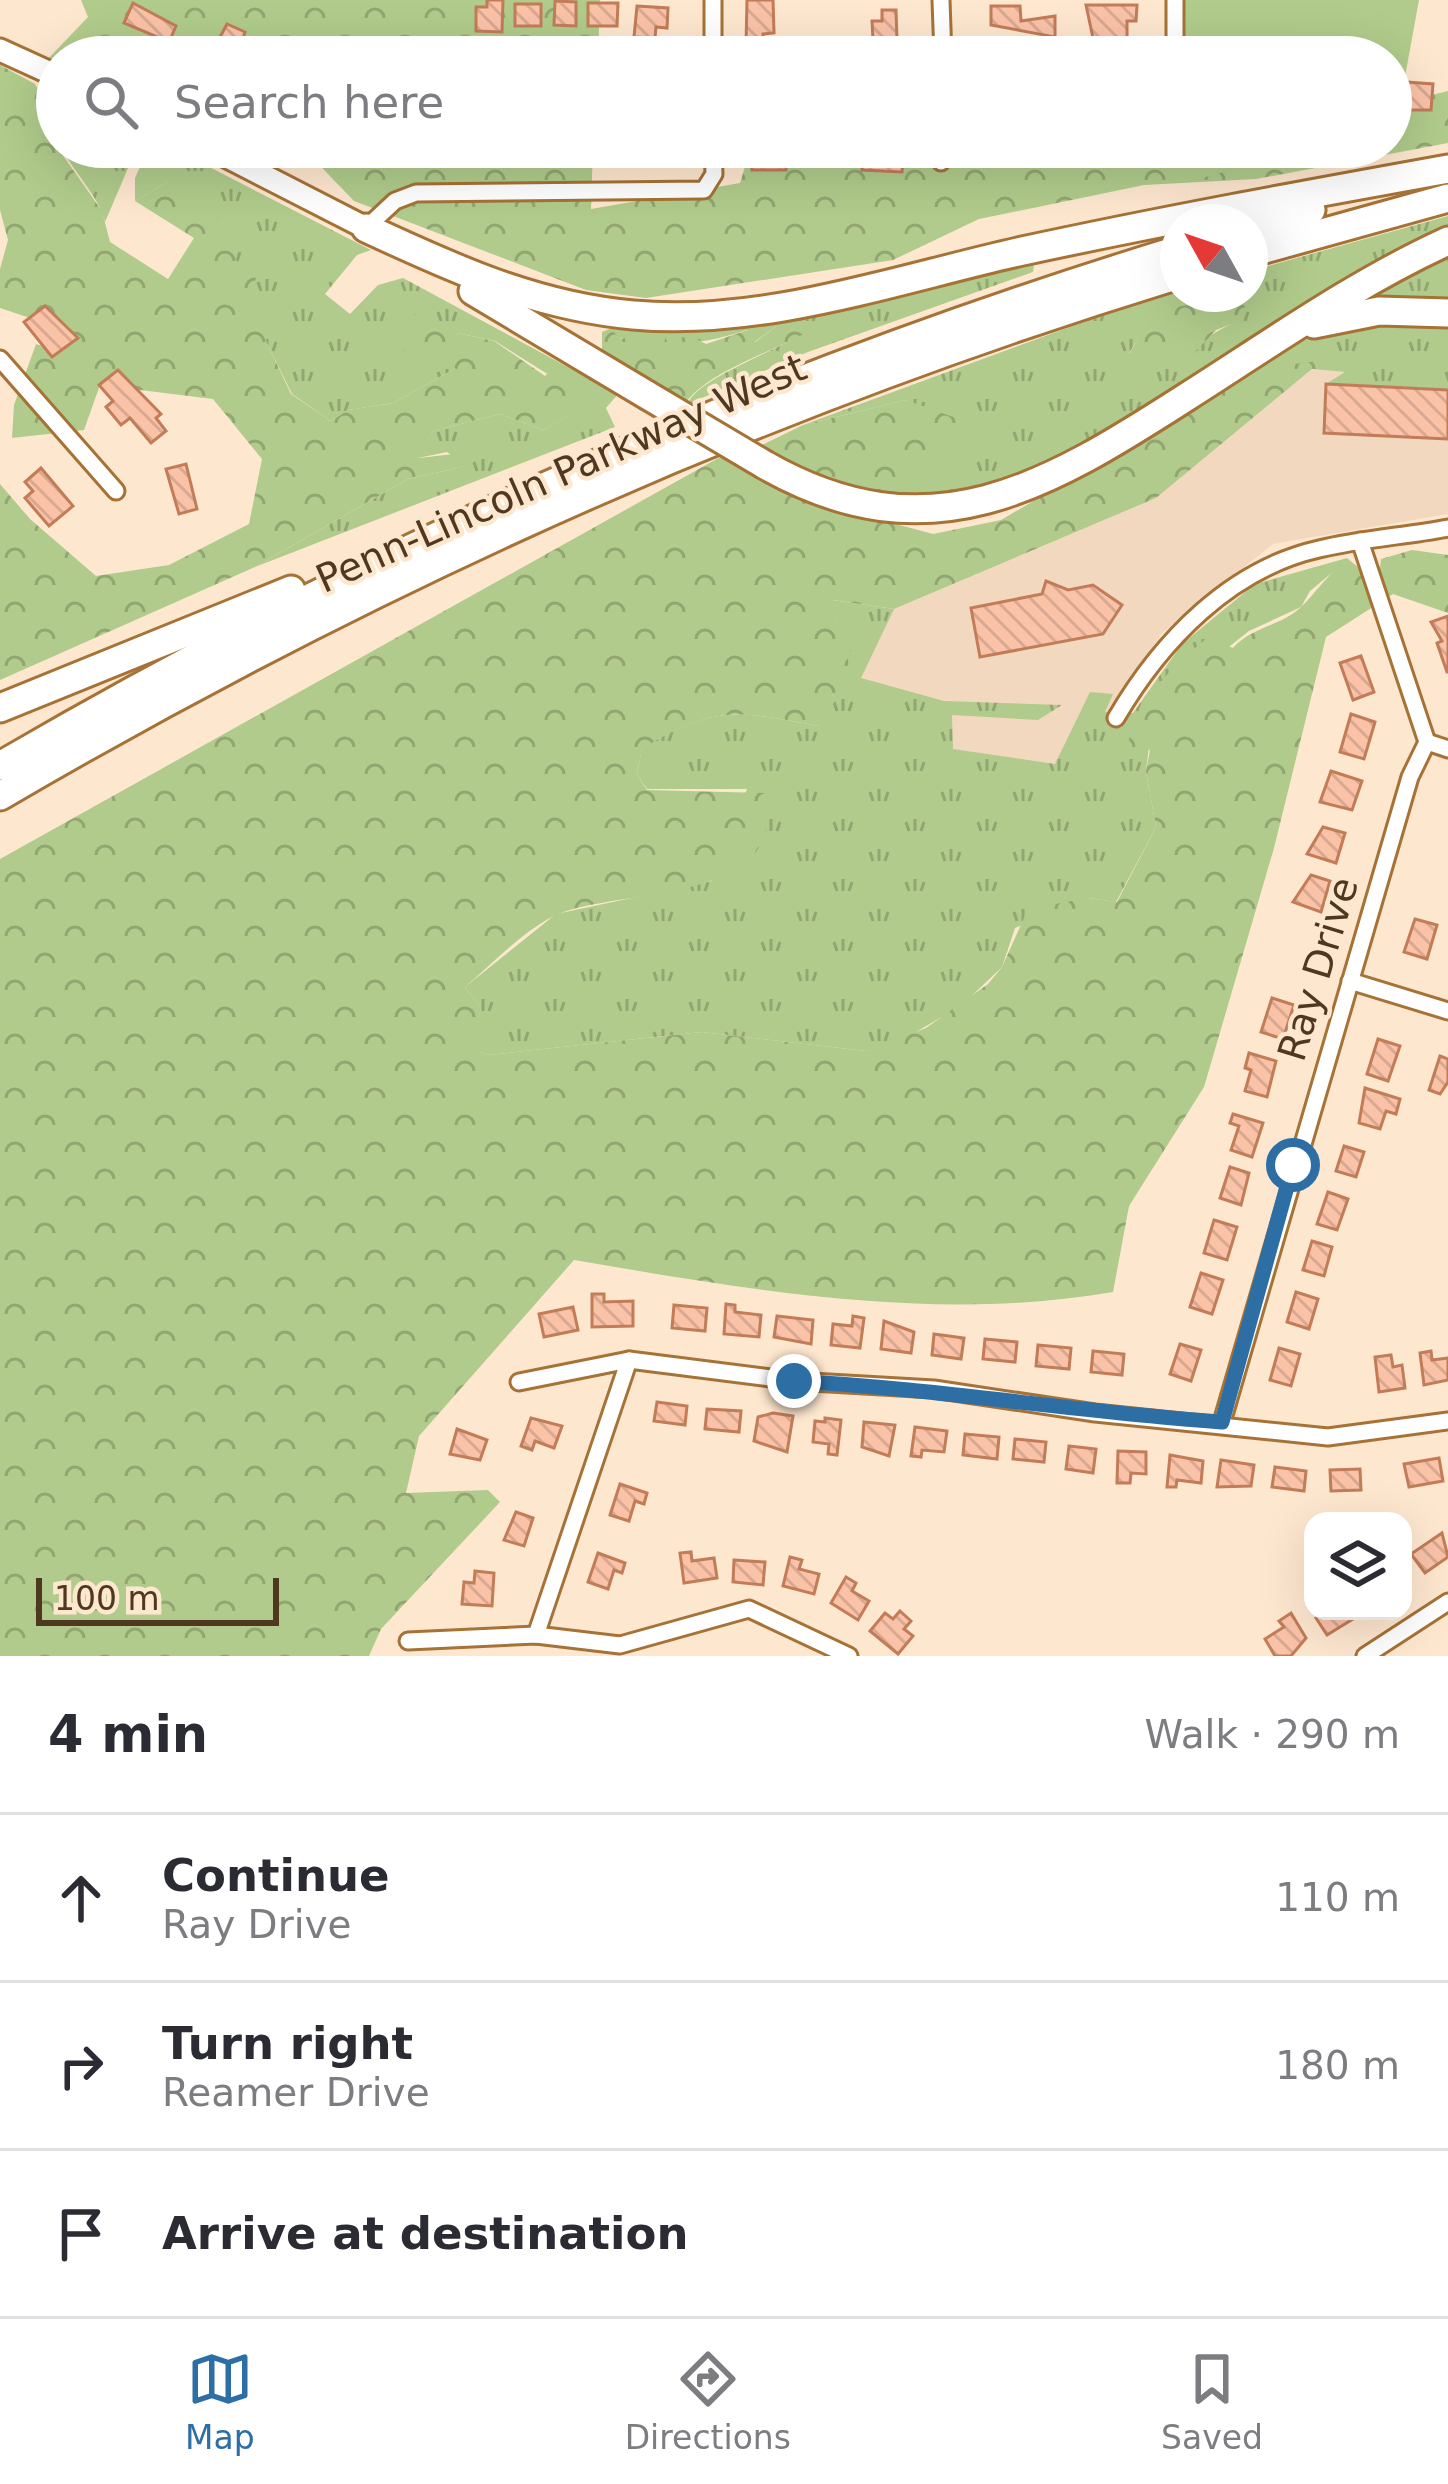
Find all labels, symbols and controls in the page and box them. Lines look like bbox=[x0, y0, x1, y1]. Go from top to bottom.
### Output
search box bbox=[36, 36, 1412, 168]
icon: search bbox=[78, 69, 144, 135]
text: Search here bbox=[174, 76, 444, 129]
north arrow bbox=[1160, 204, 1268, 312]
street label: Penn-Lincoln Parkway West bbox=[309, 344, 813, 602]
street label: Ray Drive bbox=[1269, 872, 1367, 1066]
route start bbox=[1266, 1138, 1320, 1192]
route end bbox=[767, 1354, 821, 1408]
map controls bbox=[1304, 1512, 1412, 1620]
button: layers bbox=[1304, 1512, 1412, 1620]
scale bar bbox=[36, 1572, 279, 1625]
text: 100 m bbox=[54, 1579, 160, 1618]
text: 4 min bbox=[48, 1705, 208, 1764]
text: Walk · 290 m bbox=[1145, 1712, 1400, 1757]
text: Continue bbox=[162, 1849, 390, 1902]
icon: ahead bbox=[48, 1865, 114, 1931]
text: 110 m bbox=[1275, 1875, 1400, 1920]
text: Ray Drive bbox=[162, 1902, 352, 1947]
text: Turn right bbox=[162, 2017, 413, 2070]
icon: right bbox=[48, 2033, 114, 2099]
text: 180 m bbox=[1275, 2043, 1400, 2088]
text: Reamer Drive bbox=[162, 2070, 430, 2115]
icon: arrive bbox=[48, 2201, 114, 2267]
text: Arrive at destination bbox=[162, 2207, 688, 2260]
tab: Map bbox=[185, 2346, 255, 2457]
tab: Directions bbox=[625, 2346, 791, 2457]
tab: Saved bbox=[1161, 2346, 1263, 2457]

